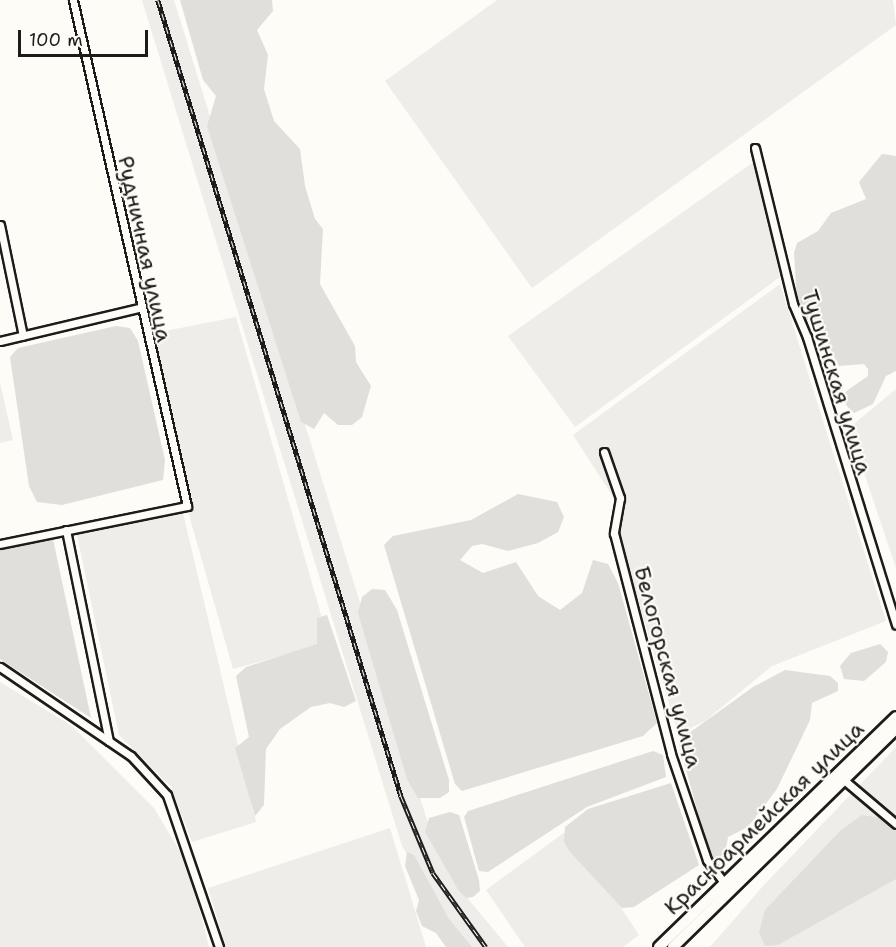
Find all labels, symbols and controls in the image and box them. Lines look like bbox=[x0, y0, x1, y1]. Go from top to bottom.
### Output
scale bar bbox=[21, 18, 152, 56]
text: 100 m bbox=[29, 28, 83, 52]
street label: Рудничная улица bbox=[112, 153, 178, 345]
street label: Тушинская улица bbox=[796, 286, 878, 478]
street label: Белогорская улица bbox=[628, 563, 708, 771]
street label: Красноармейская улица bbox=[659, 716, 869, 920]

